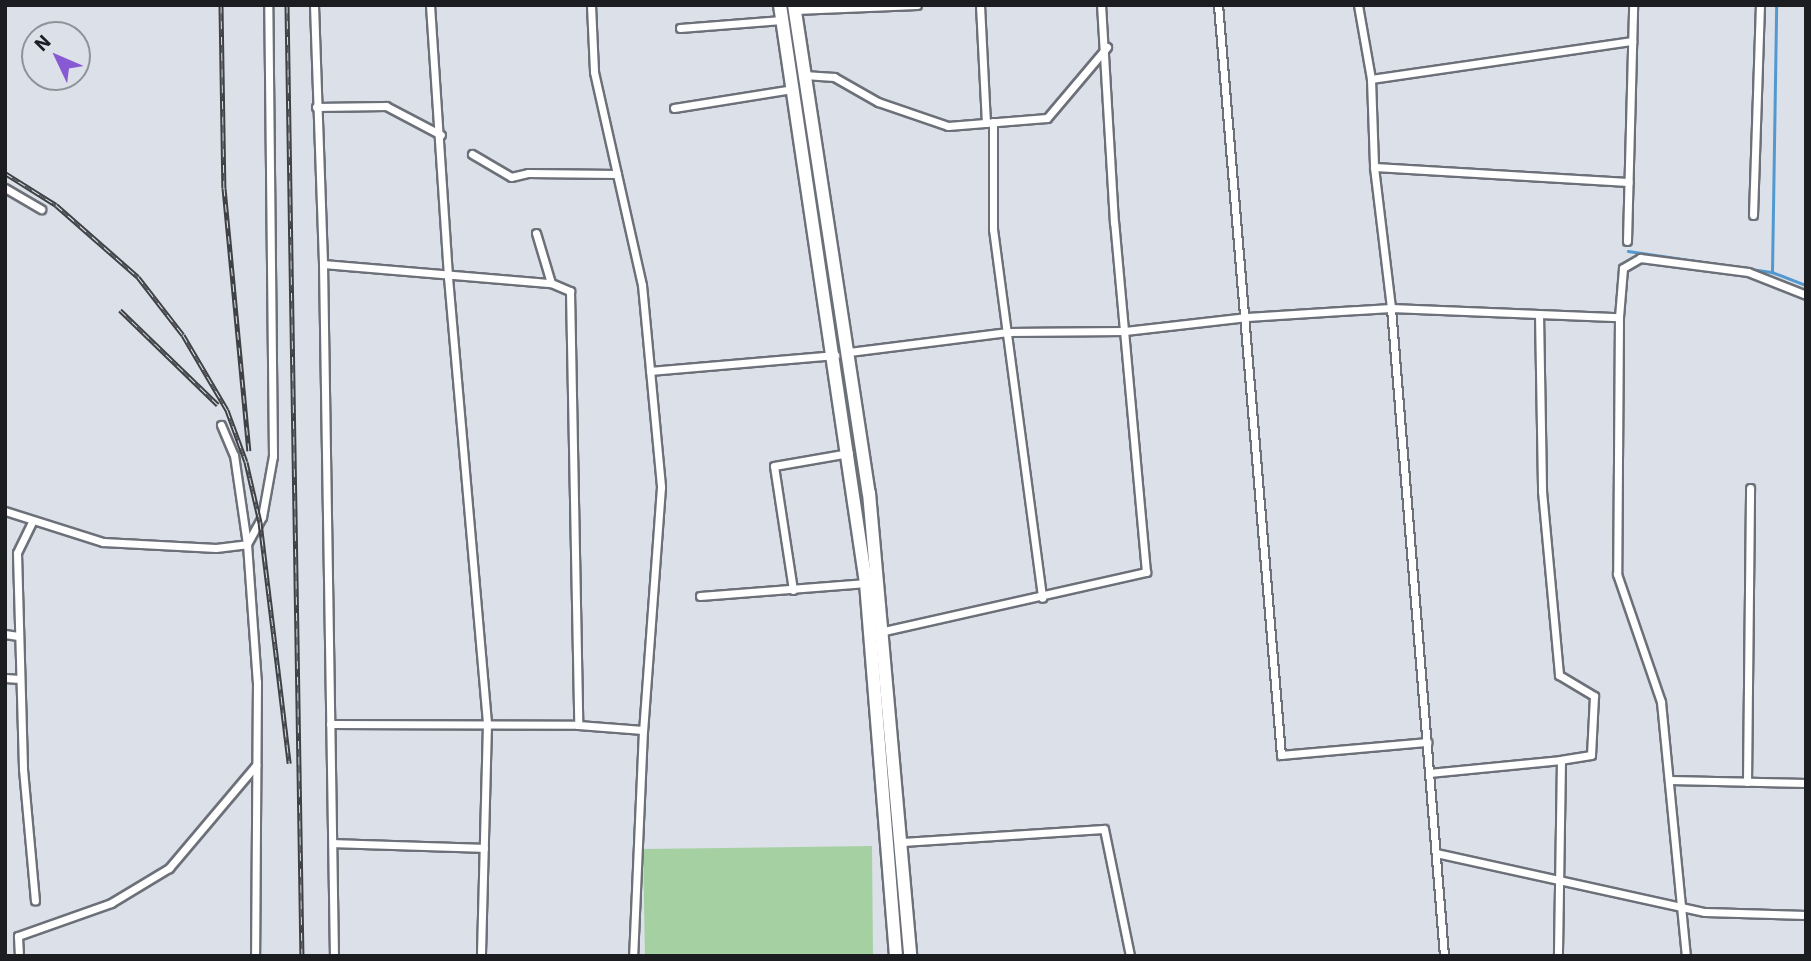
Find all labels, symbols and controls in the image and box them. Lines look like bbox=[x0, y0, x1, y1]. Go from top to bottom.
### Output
north arrow bbox=[21, 21, 91, 91]
text: N bbox=[29, 30, 56, 56]

